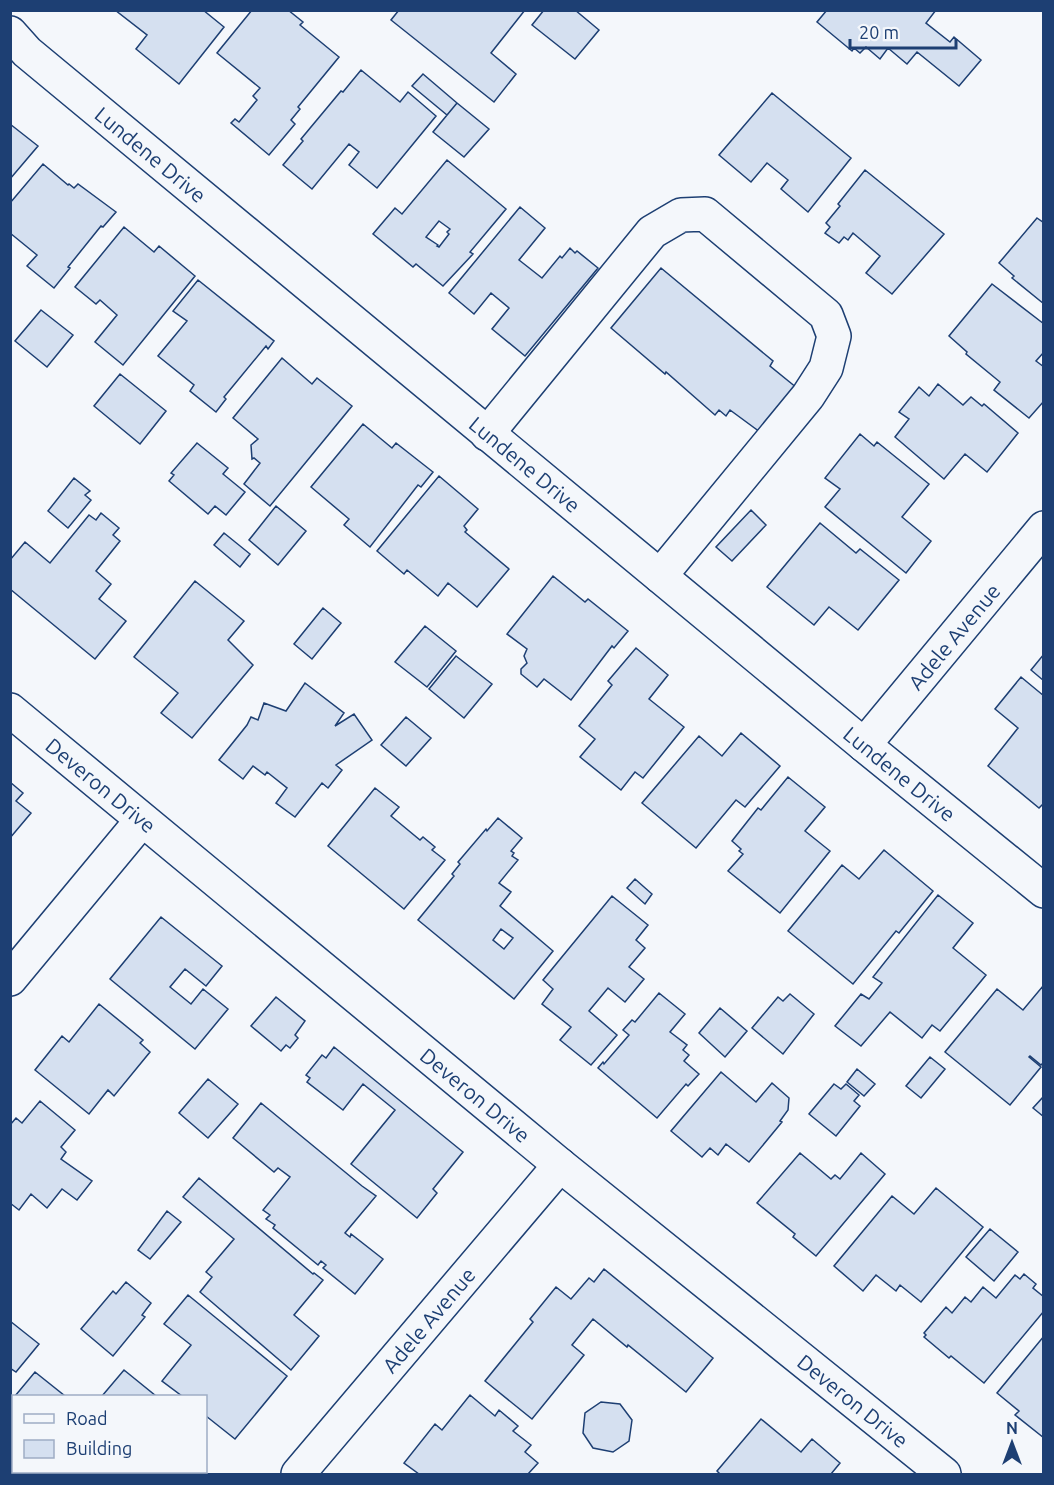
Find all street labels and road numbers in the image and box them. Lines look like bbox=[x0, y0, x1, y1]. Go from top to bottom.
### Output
street label: Lundene Drive bbox=[90, 102, 211, 207]
street label: Lundene Drive bbox=[465, 411, 585, 517]
street label: Adele Avenue bbox=[903, 579, 1005, 694]
street label: Lundene Drive bbox=[839, 721, 960, 826]
street label: Deveron Drive bbox=[41, 733, 161, 837]
street label: Deveron Drive bbox=[416, 1043, 535, 1147]
street label: Adele Avenue bbox=[377, 1262, 480, 1377]
street label: Deveron Drive bbox=[793, 1349, 913, 1452]

